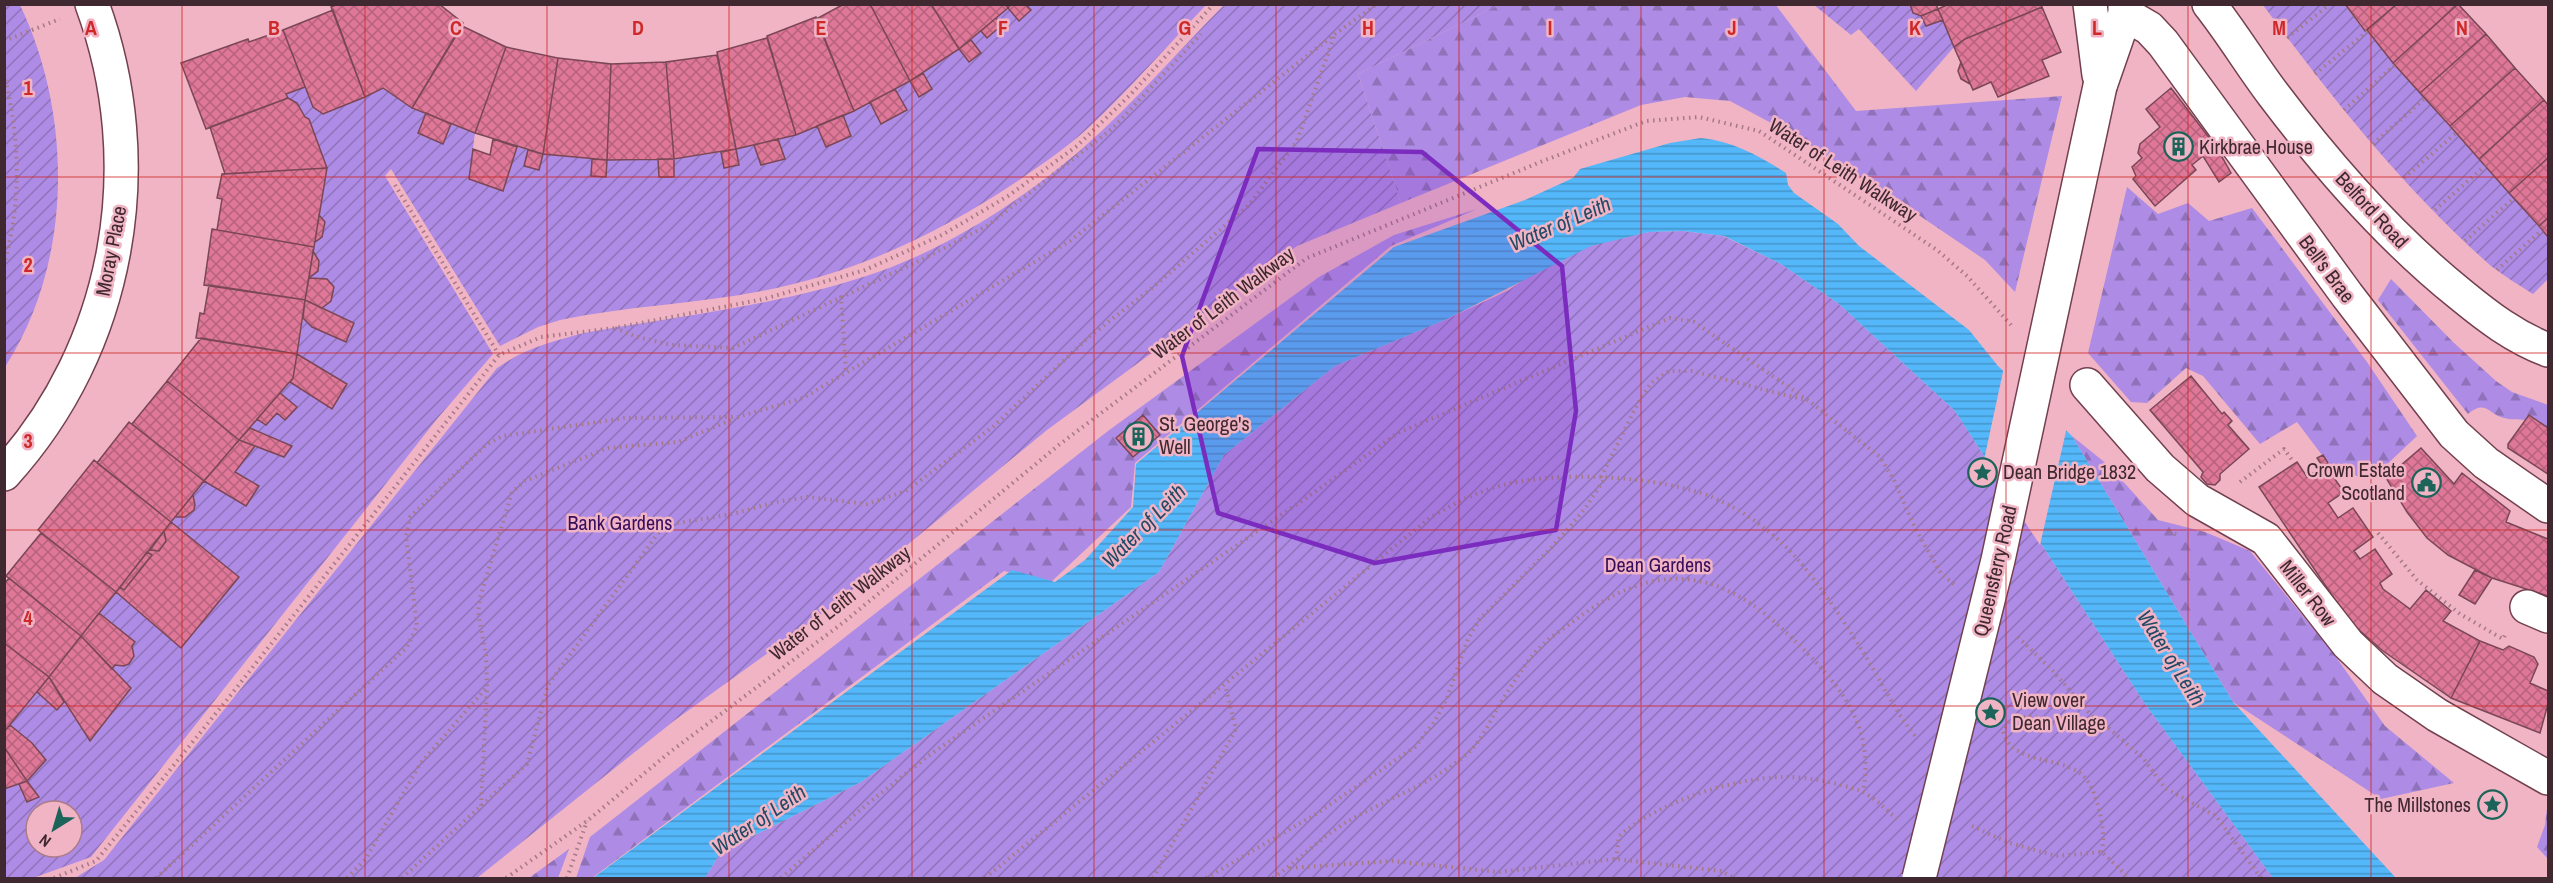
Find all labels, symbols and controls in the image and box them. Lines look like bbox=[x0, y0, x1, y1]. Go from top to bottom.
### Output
text: A bbox=[85, 14, 97, 41]
text: B bbox=[268, 14, 280, 41]
text: C bbox=[450, 14, 462, 41]
text: D bbox=[632, 14, 644, 41]
text: E bbox=[816, 14, 827, 41]
text: F bbox=[998, 14, 1008, 41]
text: G bbox=[1179, 14, 1191, 41]
text: H bbox=[1362, 14, 1374, 41]
text: I bbox=[1548, 14, 1552, 41]
text: J bbox=[1727, 14, 1737, 41]
text: K bbox=[1909, 14, 1921, 41]
text: L bbox=[2092, 14, 2102, 41]
text: M bbox=[2272, 14, 2286, 41]
text: N bbox=[2456, 14, 2468, 41]
text: 1 bbox=[23, 74, 33, 101]
street label: Water of Leith Walkway bbox=[1764, 111, 1923, 228]
building icon: Kirkbrae House bbox=[2162, 131, 2194, 163]
place label: Kirkbrae House bbox=[2199, 133, 2313, 160]
street label: Belford Road bbox=[2330, 165, 2415, 254]
water label: Water of Leith bbox=[1505, 189, 1615, 258]
street label: Moray Place bbox=[89, 204, 132, 298]
street label: Bell's Brae bbox=[2293, 229, 2362, 308]
street label: Water of Leith Walkway bbox=[1146, 240, 1300, 365]
text: 2 bbox=[23, 251, 33, 278]
place label: St. George's Well bbox=[1159, 410, 1250, 460]
building icon: St. George's Well bbox=[1122, 420, 1154, 452]
text: 3 bbox=[23, 427, 33, 454]
place icon: Dean Bridge 1832 bbox=[1966, 456, 1998, 488]
place label: Crown Estate Scotland bbox=[2307, 456, 2405, 506]
place label: Dean Bridge 1832 bbox=[2003, 458, 2136, 485]
public building icon: Crown Estate Scotland bbox=[2410, 466, 2442, 498]
water label: Water of Leith bbox=[1095, 477, 1192, 574]
street label: Queensferry Road bbox=[1966, 503, 2023, 639]
park label: Bank Gardens bbox=[568, 509, 672, 536]
street label: Water of Leith Walkway bbox=[764, 539, 916, 666]
park label: Dean Gardens bbox=[1605, 551, 1711, 578]
street label: Miller Row bbox=[2274, 554, 2343, 632]
text: 4 bbox=[23, 604, 33, 631]
water label: Water of Leith bbox=[2131, 604, 2212, 711]
place label: View over Dean Village bbox=[2012, 686, 2106, 736]
place icon: View over Dean Village bbox=[1975, 696, 2007, 728]
water label: Water of Leith bbox=[706, 777, 812, 862]
place icon: The Millstones bbox=[2476, 789, 2508, 821]
place label: The Millstones bbox=[2364, 791, 2471, 818]
north arrow bbox=[24, 799, 84, 859]
text: N bbox=[35, 829, 55, 853]

